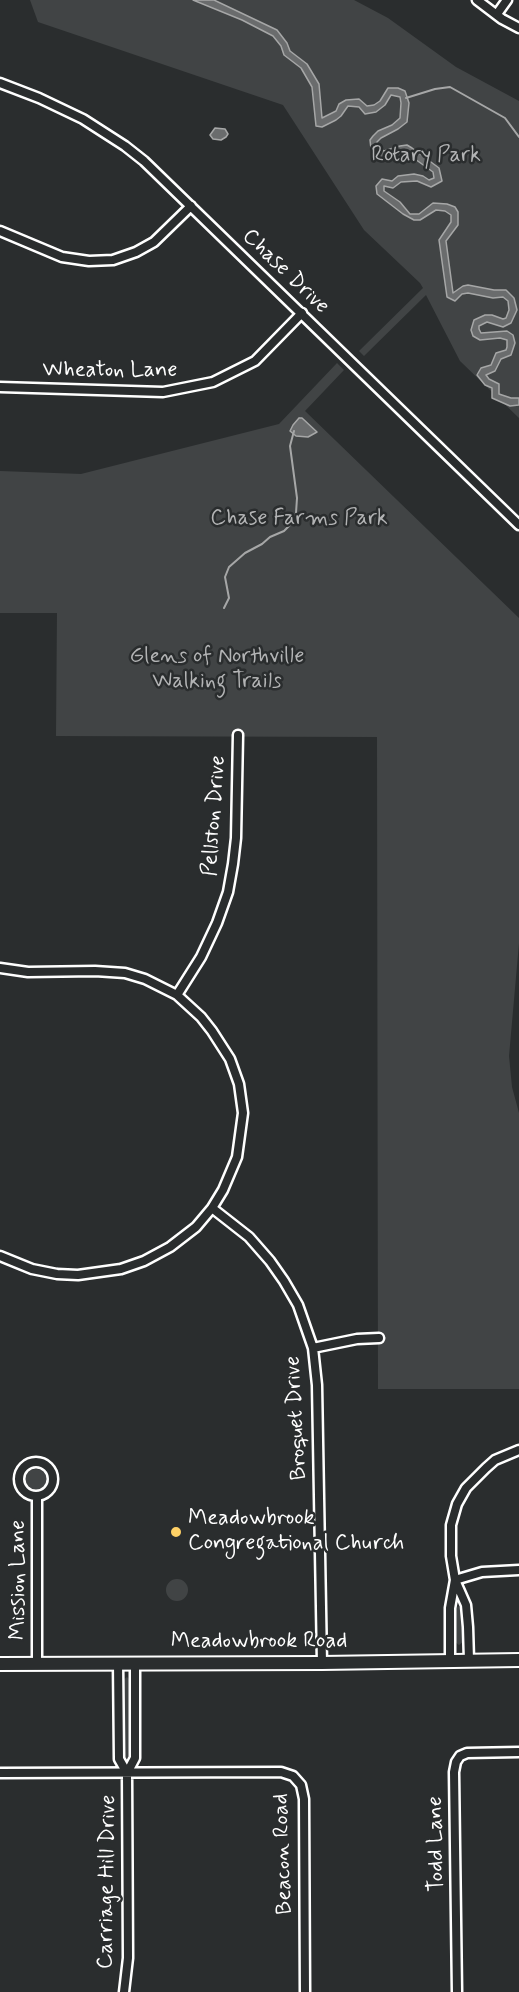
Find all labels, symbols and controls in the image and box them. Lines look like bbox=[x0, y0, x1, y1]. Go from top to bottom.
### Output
park label: Rotary Park bbox=[371, 143, 481, 169]
street label: Chase Drive bbox=[236, 224, 334, 320]
street label: Wheaton Lane bbox=[43, 358, 177, 384]
park label: Chase Farms Park bbox=[210, 506, 388, 532]
park label: Glens of Northville Walking Trails bbox=[130, 644, 304, 696]
street label: Pellston Drive bbox=[198, 755, 232, 877]
street label: Broquet Drive bbox=[281, 1355, 313, 1481]
place label: Meadowbrook Congregational Church bbox=[188, 1506, 404, 1558]
street label: Mission Lane bbox=[6, 1520, 32, 1640]
marker: Meadowbrook Congregational Church bbox=[169, 1525, 183, 1539]
street label: Meadowbrook Road bbox=[171, 1629, 347, 1655]
street label: Beacon Road bbox=[269, 1793, 299, 1915]
street label: Carriage Hill Drive bbox=[93, 1795, 123, 1969]
street label: Todd Lane bbox=[423, 1796, 451, 1892]

